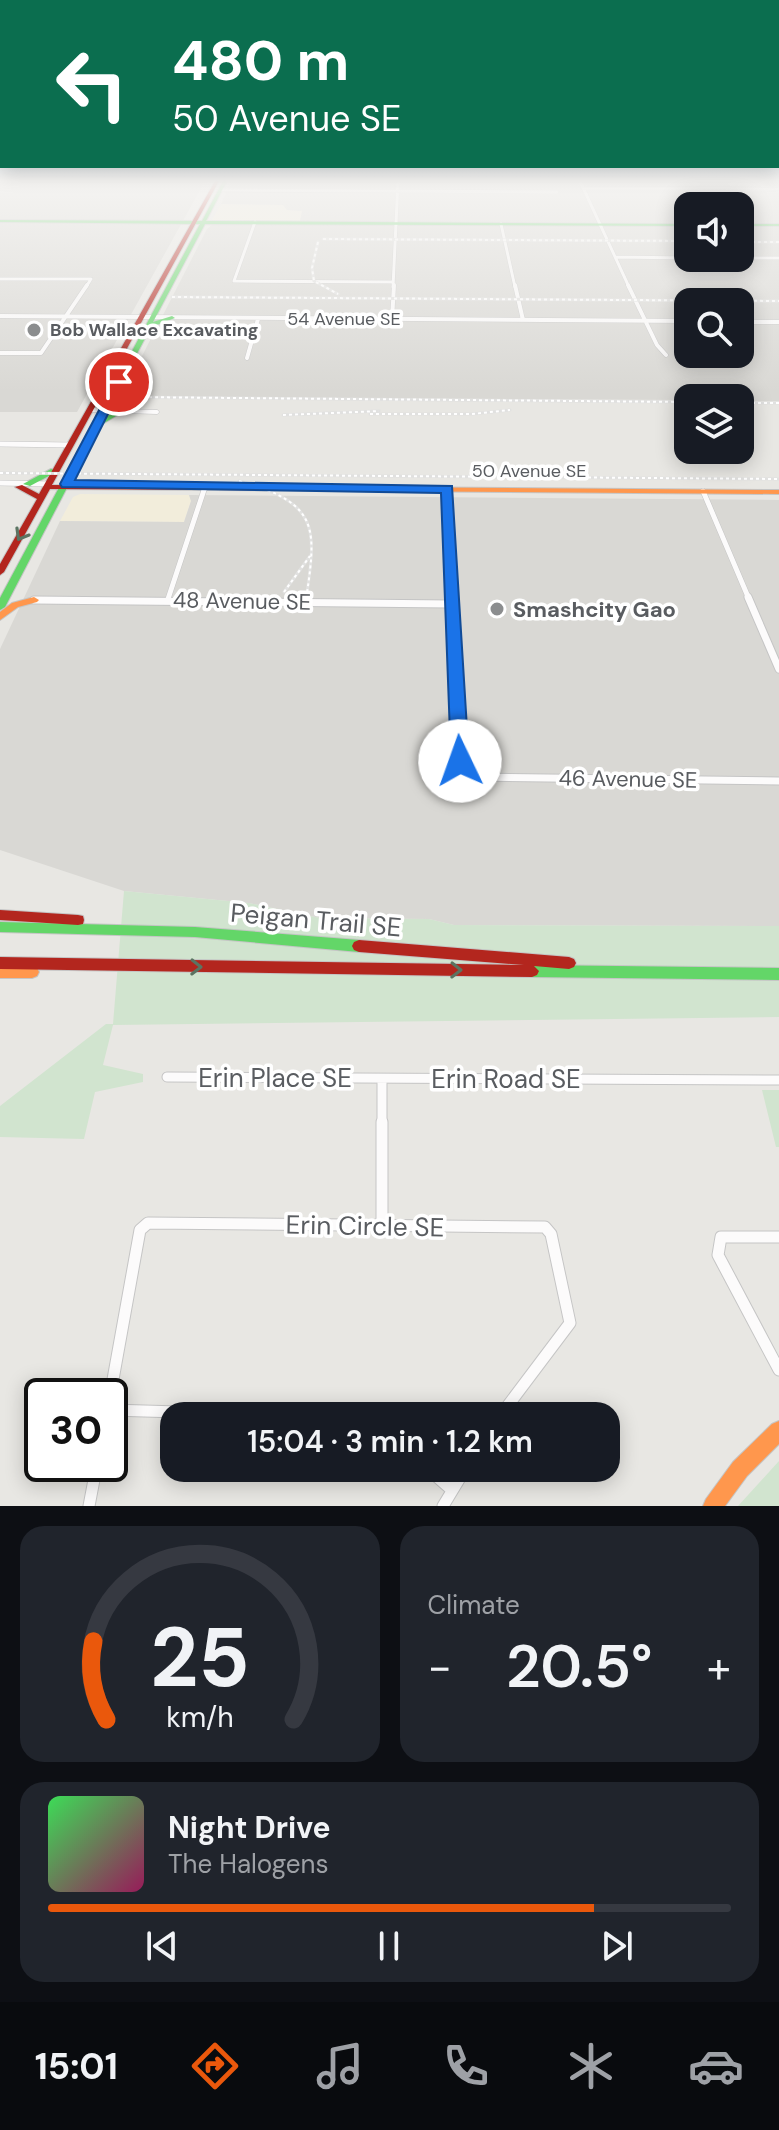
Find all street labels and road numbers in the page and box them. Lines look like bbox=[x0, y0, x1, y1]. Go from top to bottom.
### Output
street label: 54 Avenue SE bbox=[287, 307, 401, 331]
street label: 50 Avenue SE bbox=[472, 459, 586, 483]
street label: 48 Avenue SE bbox=[173, 585, 311, 617]
street label: 46 Avenue SE bbox=[558, 763, 698, 795]
street label: Peigan Trail SE bbox=[229, 896, 403, 944]
street label: Erin Place SE bbox=[198, 1061, 352, 1095]
street label: Erin Road SE bbox=[431, 1062, 581, 1096]
street label: Erin Circle SE bbox=[285, 1208, 445, 1244]

